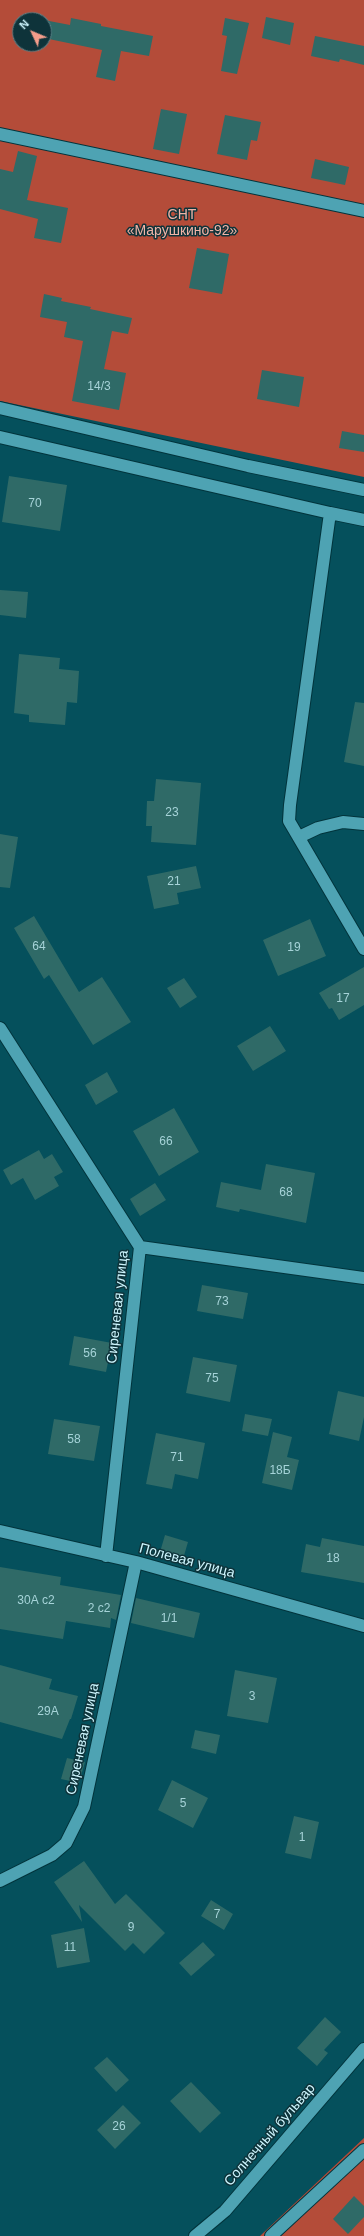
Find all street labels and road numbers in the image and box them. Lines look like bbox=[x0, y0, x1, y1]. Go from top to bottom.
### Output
street label: Сиреневая улица bbox=[104, 1249, 132, 1365]
street label: Полевая улица bbox=[137, 1540, 237, 1582]
street label: Сиреневая улица bbox=[63, 1681, 103, 1797]
street label: Солнечный бульвар bbox=[221, 2080, 319, 2190]

